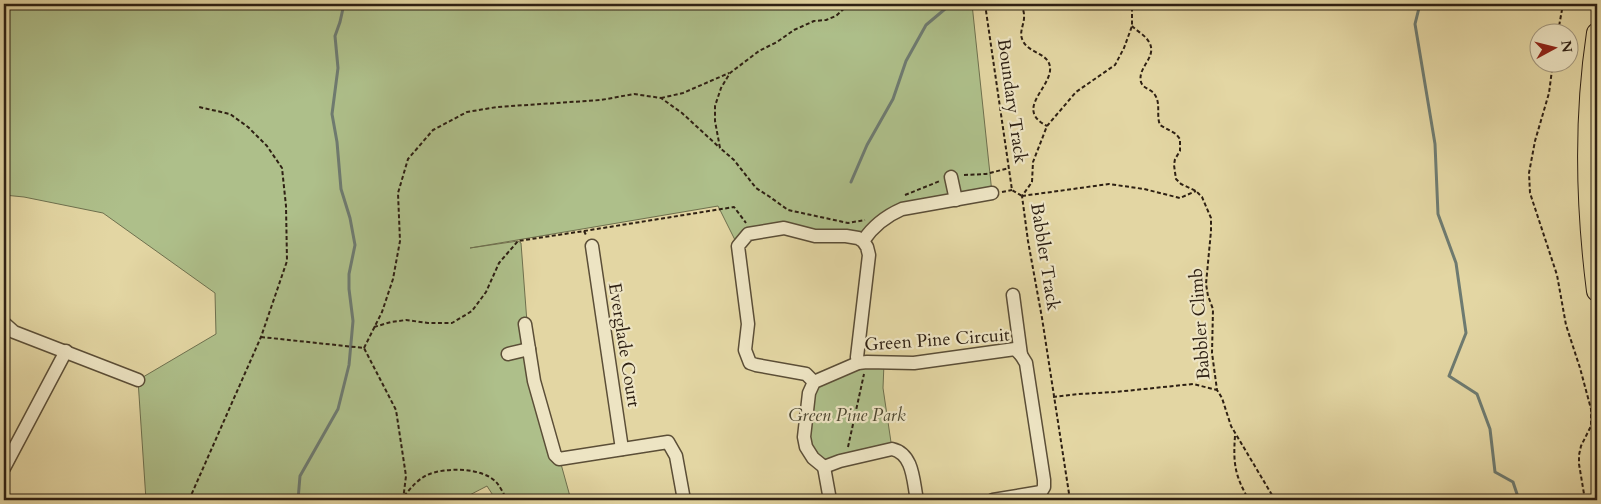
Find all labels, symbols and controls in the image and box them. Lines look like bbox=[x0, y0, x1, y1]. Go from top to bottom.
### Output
north arrow bbox=[1528, 22, 1578, 72]
street label: Boundary Track bbox=[991, 37, 1033, 165]
text: N bbox=[1556, 39, 1577, 54]
street label: Babbler Track bbox=[1024, 201, 1066, 313]
street label: Babbler Climb bbox=[1184, 267, 1216, 381]
street label: Everglade Court bbox=[602, 281, 646, 409]
street label: Green Pine Circuit bbox=[864, 322, 1011, 358]
park label: Green Pine Park bbox=[788, 403, 906, 428]

